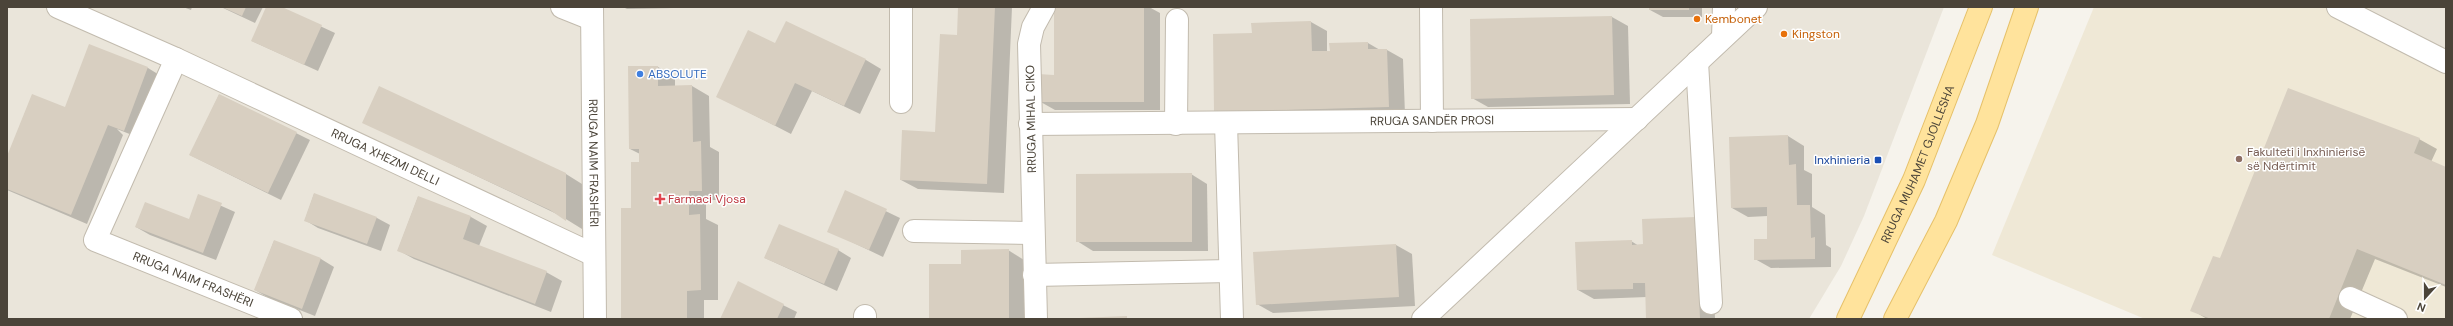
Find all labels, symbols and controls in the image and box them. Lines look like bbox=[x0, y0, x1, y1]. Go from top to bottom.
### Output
place label: Kembonet bbox=[1705, 11, 1762, 27]
marker: Kembonet bbox=[1692, 14, 1702, 24]
place label: Kingston bbox=[1792, 26, 1840, 42]
marker: Kingston bbox=[1779, 29, 1789, 39]
street label: RRUGA MIHAL CIKO bbox=[1022, 65, 1040, 173]
place label: ABSOLUTE bbox=[648, 66, 707, 82]
marker: ABSOLUTE bbox=[635, 69, 645, 79]
street label: RRUGA MUHAMET GJOLLESHA bbox=[1877, 83, 1958, 246]
street label: RRUGA NAIM FRASHËRI bbox=[585, 99, 602, 227]
street label: RRUGA SANDËR PROSI bbox=[1370, 112, 1494, 129]
street label: RRUGA XHEZMI DELLI bbox=[328, 125, 442, 189]
place label: Fakulteti i Inxhinierisë së Ndërtimit bbox=[2247, 144, 2365, 174]
place label: Inxhinieria bbox=[1814, 152, 1870, 168]
marker: Fakulteti i Inxhinierisë së Ndërtimit bbox=[2234, 154, 2244, 164]
marker: Inxhinieria bbox=[1873, 155, 1883, 165]
place label: Farmaci Vjosa bbox=[668, 191, 746, 207]
marker: Farmaci Vjosa bbox=[655, 194, 665, 204]
street label: RRUGA NAIM FRASHËRI bbox=[131, 248, 255, 311]
north arrow bbox=[2405, 278, 2445, 318]
text: N bbox=[2415, 299, 2428, 315]

